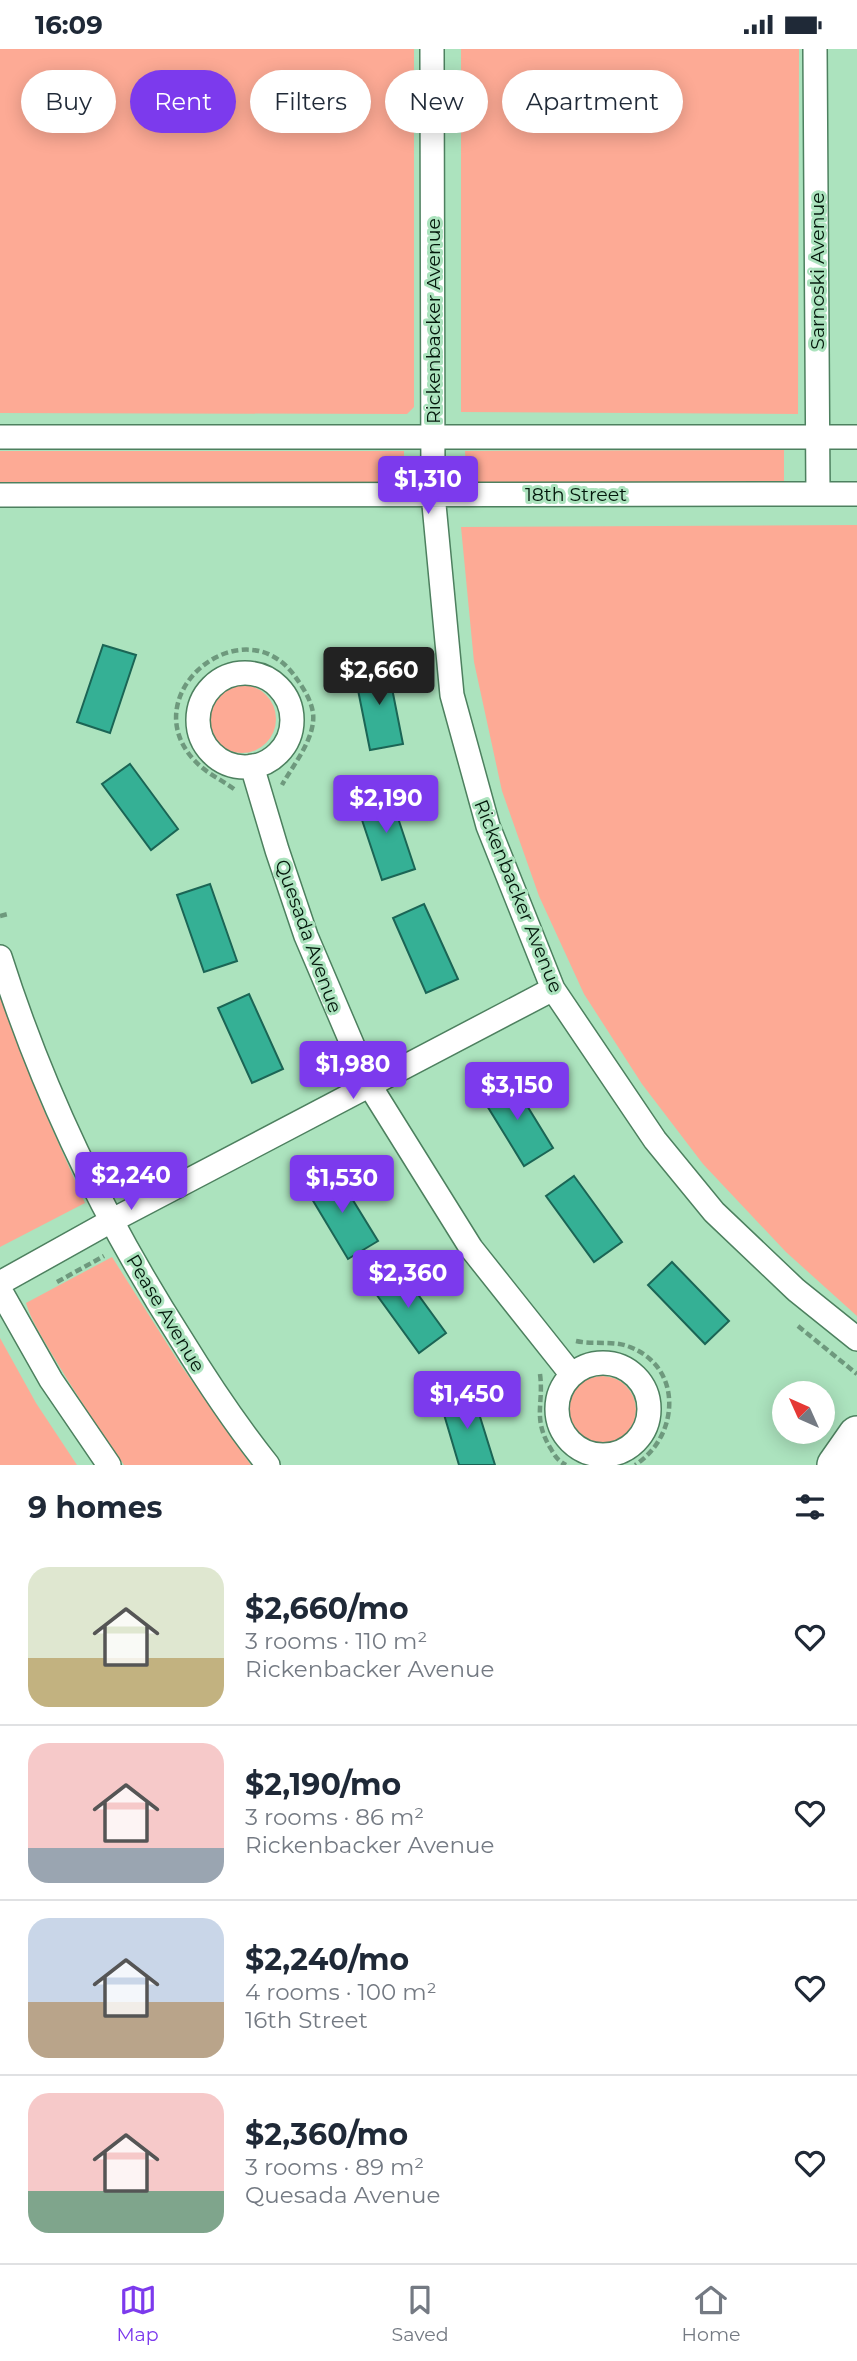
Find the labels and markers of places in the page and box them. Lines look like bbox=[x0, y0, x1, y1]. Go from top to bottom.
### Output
pin: $1,310 bbox=[371, 456, 485, 516]
pin: $2,660 bbox=[322, 647, 436, 707]
pin: $2,190 bbox=[329, 775, 443, 835]
pin: $1,980 bbox=[296, 1041, 410, 1101]
pin: $3,150 bbox=[460, 1063, 574, 1122]
pin: $2,240 bbox=[74, 1153, 188, 1212]
pin: $1,530 bbox=[285, 1155, 399, 1215]
pin: $2,360 bbox=[351, 1251, 465, 1310]
pin: $1,450 bbox=[410, 1371, 524, 1431]

